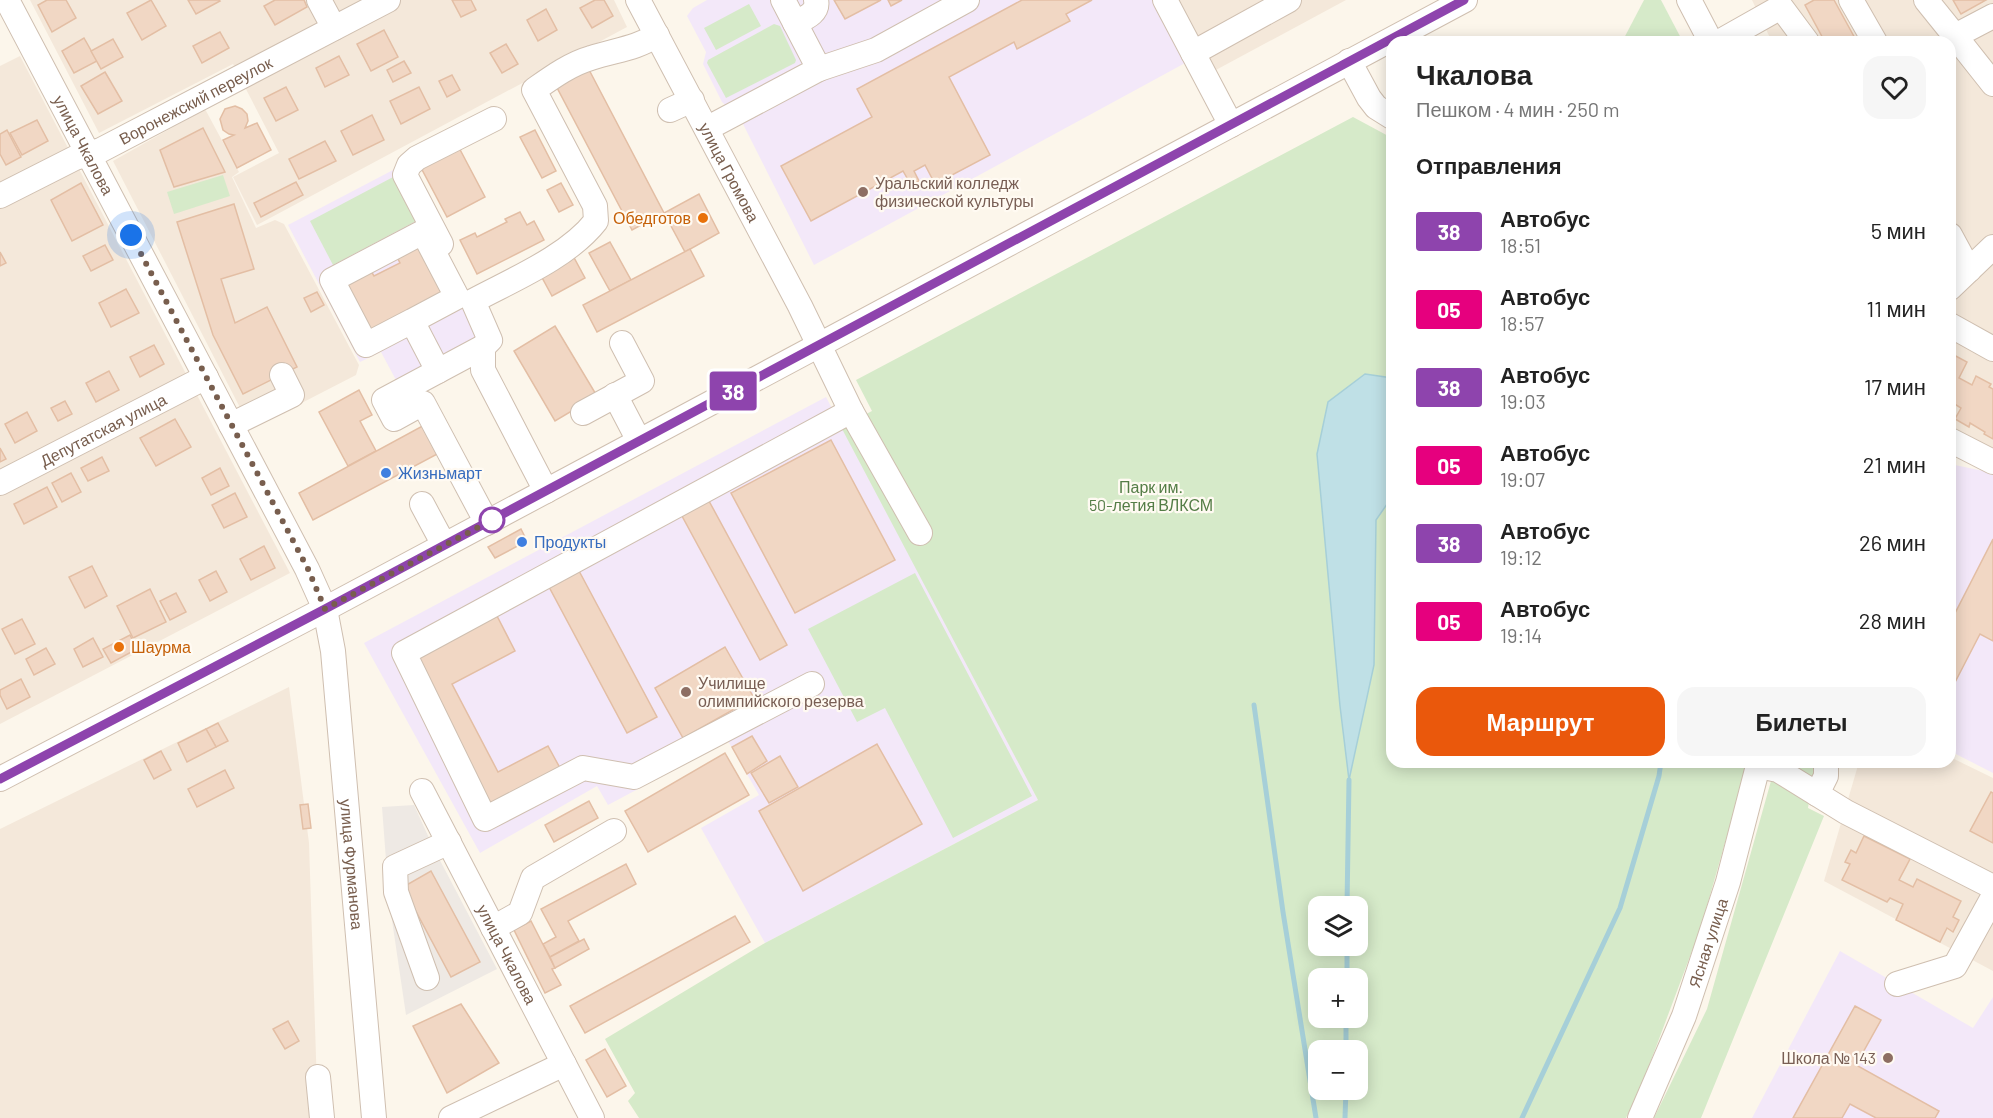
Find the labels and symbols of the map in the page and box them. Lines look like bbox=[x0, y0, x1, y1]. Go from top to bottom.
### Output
street label: Воронежский переулок bbox=[116, 52, 276, 148]
street label: улица Чкалова bbox=[50, 92, 118, 198]
street label: улица Громова bbox=[696, 119, 764, 225]
place label: Уральский колледж физической культуры bbox=[875, 173, 1034, 210]
marker: Уральский колледж физической культуры bbox=[856, 185, 870, 199]
place label: Обедготов bbox=[613, 208, 691, 227]
marker: Обедготов bbox=[696, 211, 710, 225]
your location bbox=[116, 220, 146, 250]
line badge: 38 bbox=[706, 372, 760, 410]
street label: Депутатская улица bbox=[37, 389, 169, 470]
place label: Жизньмарт bbox=[398, 463, 483, 482]
marker: Жизньмарт bbox=[379, 466, 393, 480]
park label: Парк им. 50-летия ВЛКСМ bbox=[1089, 477, 1213, 514]
unlabelled marker bbox=[479, 507, 505, 533]
place label: Продукты bbox=[534, 532, 606, 551]
marker: Продукты bbox=[515, 535, 529, 549]
place label: Шаурма bbox=[131, 637, 191, 656]
marker: Шаурма bbox=[112, 640, 126, 654]
place label: Училище олимпийского резерва bbox=[698, 673, 864, 710]
marker: Училище олимпийского резерва bbox=[679, 685, 693, 699]
street label: улица Фурманова bbox=[337, 798, 367, 930]
street label: Ясная улица bbox=[1684, 895, 1731, 990]
street label: улица Чкалова bbox=[474, 901, 541, 1007]
place label: Школа № 143 bbox=[1781, 1048, 1876, 1067]
marker: Школа № 143 bbox=[1881, 1051, 1895, 1065]

